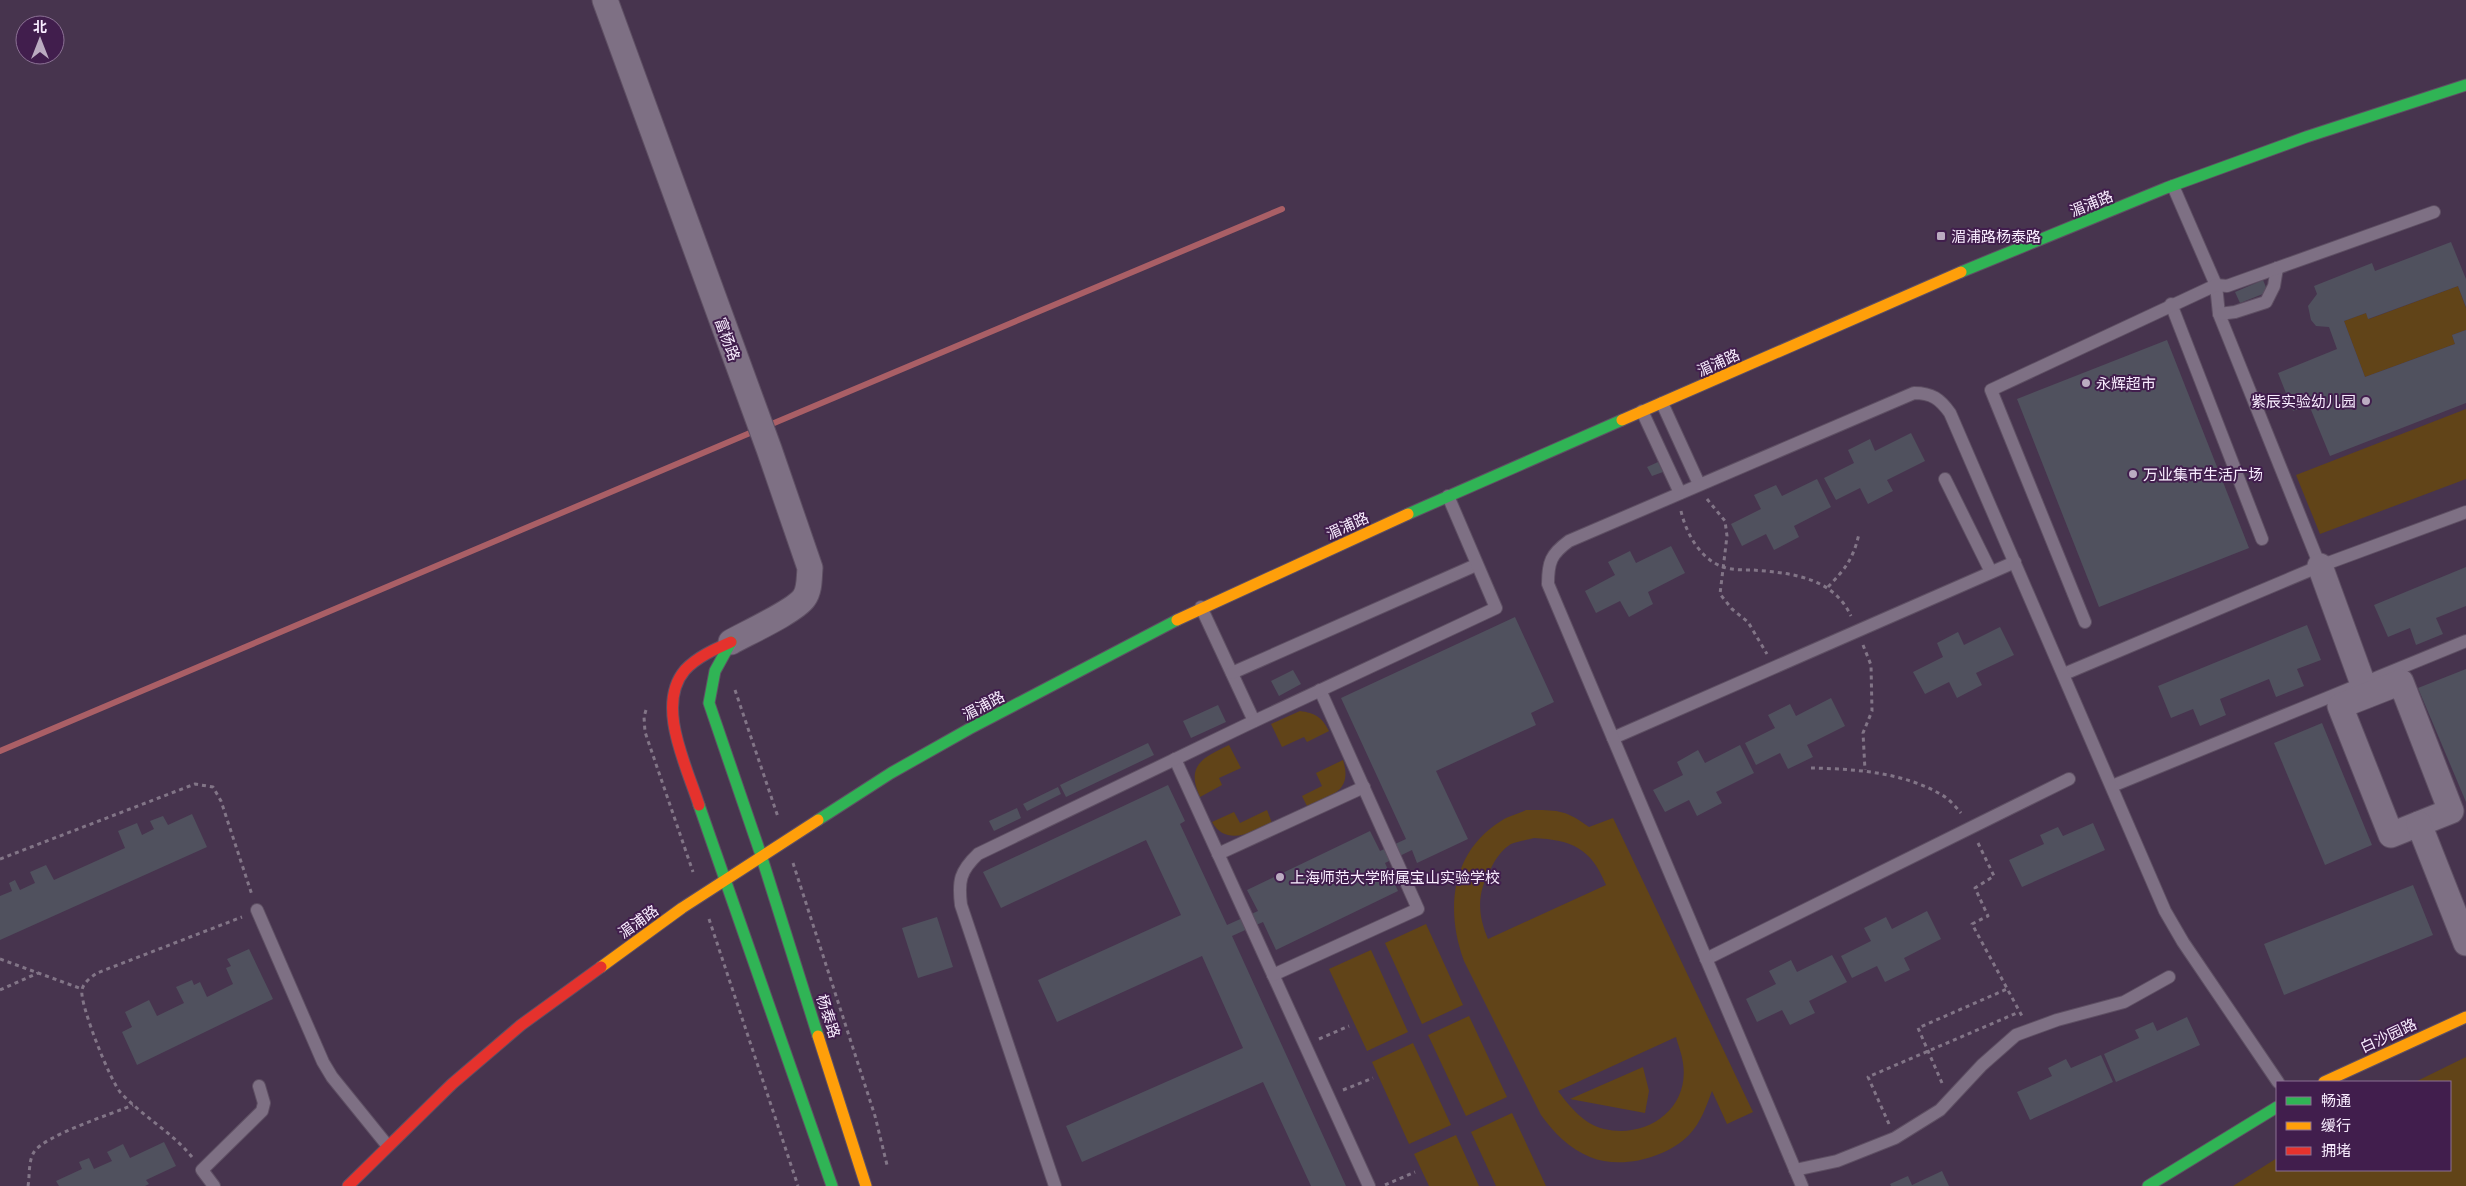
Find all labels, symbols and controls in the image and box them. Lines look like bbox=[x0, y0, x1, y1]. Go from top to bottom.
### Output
north arrow bbox=[15, 15, 65, 65]
text: 北 bbox=[33, 17, 47, 36]
street label: 湄浦路 bbox=[2066, 185, 2116, 221]
place label: 湄浦路杨泰路 bbox=[1951, 226, 2041, 246]
marker: 湄浦路杨泰路 bbox=[1935, 230, 1947, 242]
street label: 富杨路 bbox=[711, 314, 745, 364]
street label: 湄浦路 bbox=[1693, 344, 1743, 380]
place label: 永辉超市 bbox=[2096, 373, 2156, 393]
marker: 永辉超市 bbox=[2080, 377, 2092, 389]
place label: 紫辰实验幼儿园 bbox=[2251, 391, 2356, 411]
marker: 紫辰实验幼儿园 bbox=[2360, 395, 2372, 407]
place label: 万业集市生活广场 bbox=[2143, 464, 2263, 484]
marker: 万业集市生活广场 bbox=[2127, 468, 2139, 480]
street label: 湄浦路 bbox=[1322, 507, 1372, 543]
street label: 湄浦路 bbox=[958, 686, 1008, 724]
place label: 上海师范大学附属宝山实验学校 bbox=[1290, 867, 1500, 887]
marker: 上海师范大学附属宝山实验学校 bbox=[1274, 871, 1286, 883]
street label: 湄浦路 bbox=[614, 900, 662, 942]
street label: 杨泰路 bbox=[813, 992, 845, 1040]
street label: 白沙园路 bbox=[2357, 1013, 2419, 1057]
legend bbox=[2276, 1081, 2451, 1171]
text: 畅通 bbox=[2321, 1090, 2351, 1110]
text: 缓行 bbox=[2321, 1115, 2351, 1135]
text: 拥堵 bbox=[2321, 1140, 2351, 1160]

